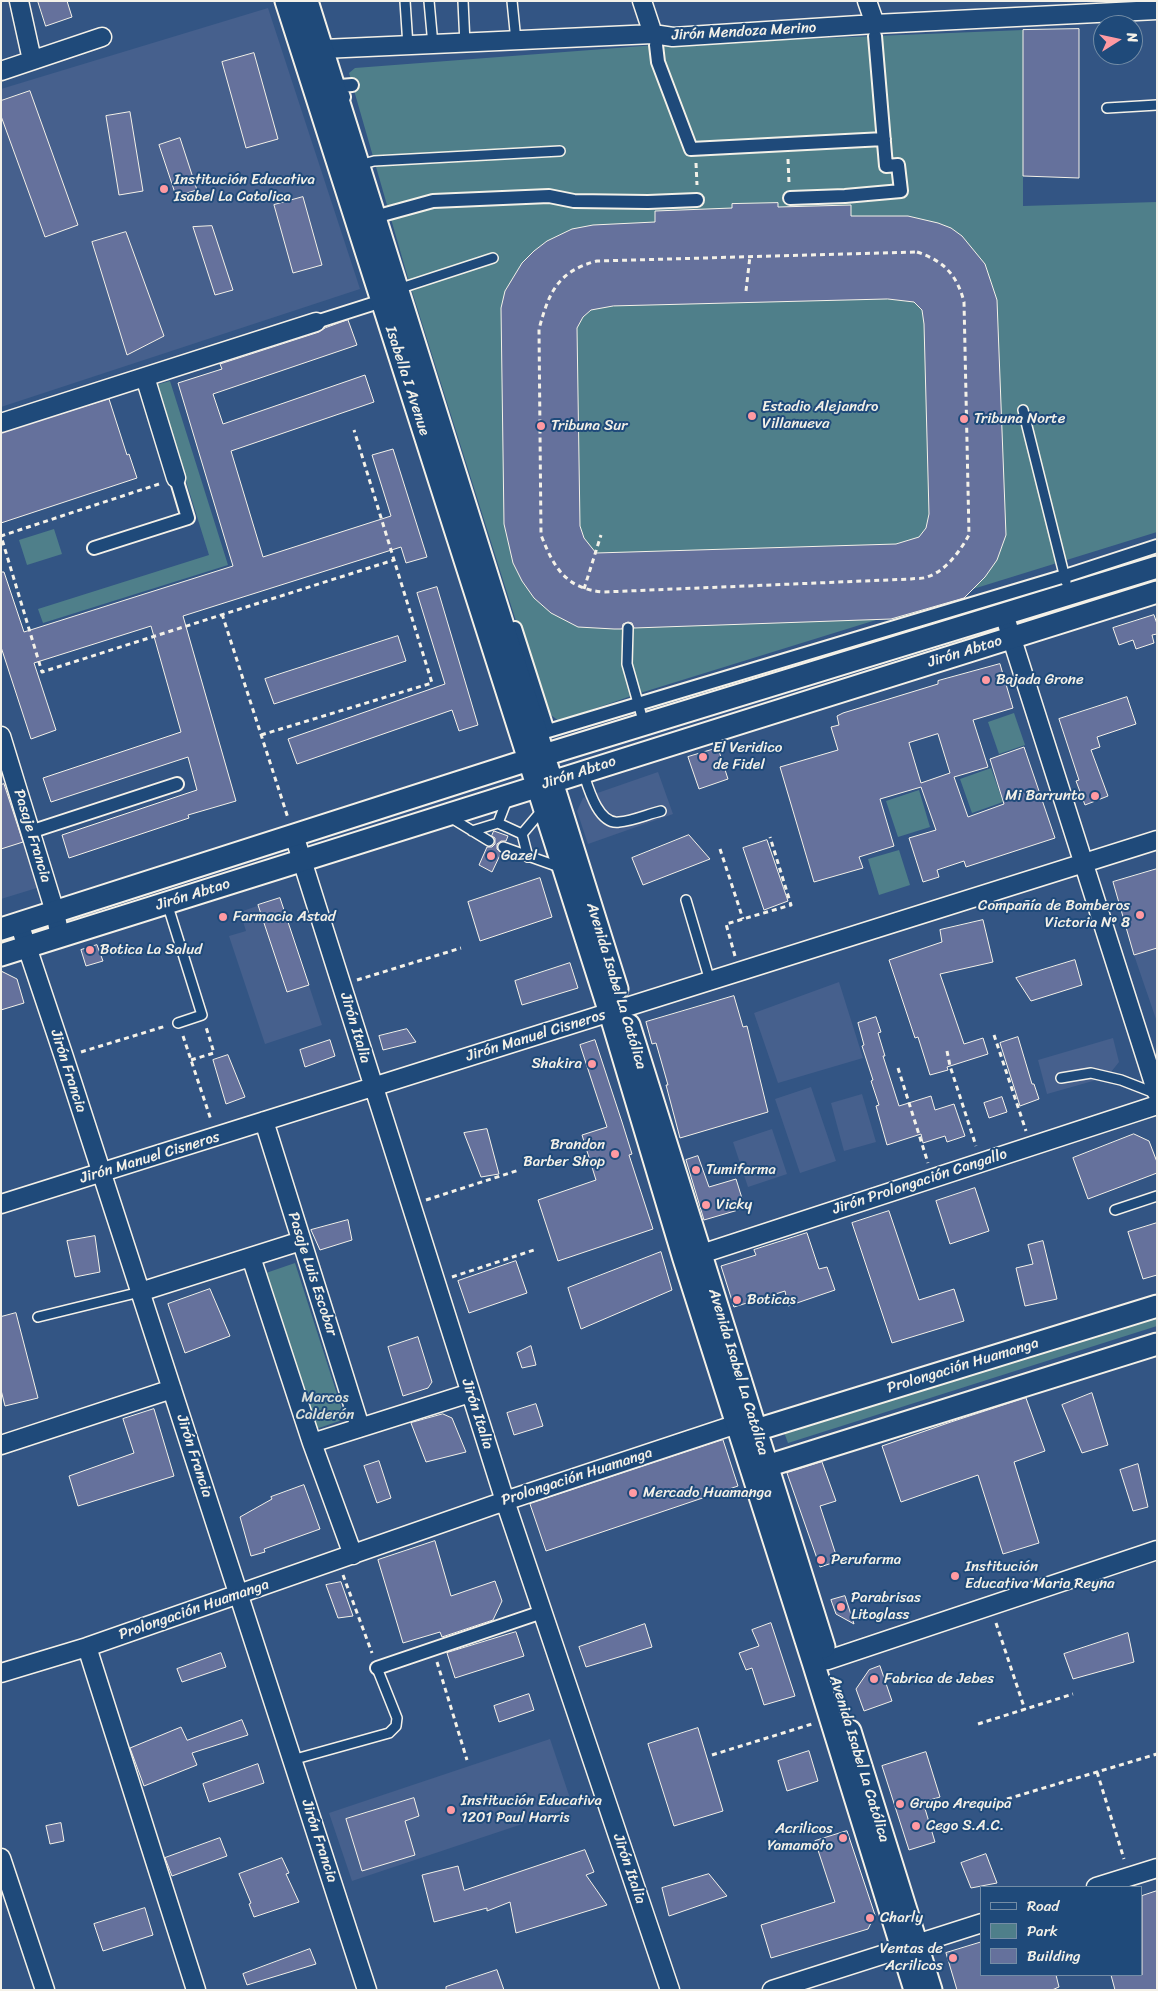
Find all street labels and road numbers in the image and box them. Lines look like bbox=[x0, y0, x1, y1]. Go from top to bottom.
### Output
street label: Jirón Mendoza Merino bbox=[671, 19, 817, 45]
street label: Isabella I Avenue bbox=[381, 324, 433, 438]
street label: Jirón Abtao bbox=[926, 632, 1004, 672]
street label: Jirón Abtao bbox=[540, 753, 618, 793]
street label: Pasaje Francia bbox=[9, 787, 55, 885]
street label: Jirón Abtao bbox=[154, 875, 232, 915]
street label: Avenida Isabel La Católica bbox=[582, 901, 650, 1071]
street label: Jirón Italia bbox=[336, 991, 374, 1065]
street label: Jirón Manuel Cisneros bbox=[464, 1006, 608, 1066]
street label: Jirón Francia bbox=[46, 1027, 90, 1115]
street label: Jirón Manuel Cisneros bbox=[78, 1128, 222, 1188]
street label: Jirón Prolongación Cangallo bbox=[831, 1145, 1009, 1219]
street label: Pasaje Luis Escobar bbox=[284, 1210, 340, 1338]
street label: Avenida Isabel La Católica bbox=[704, 1287, 772, 1457]
street label: Prolongación Huamanga bbox=[885, 1334, 1041, 1398]
street label: Jirón Italia bbox=[457, 1377, 497, 1451]
street label: Jirón Francia bbox=[172, 1412, 216, 1500]
street label: Prolongación Huamanga bbox=[499, 1444, 655, 1510]
street label: Prolongación Huamanga bbox=[116, 1576, 272, 1644]
street label: Avenida Isabel La Católica bbox=[825, 1674, 893, 1844]
street label: Jirón Francia bbox=[297, 1797, 341, 1885]
street label: Jirón Italia bbox=[609, 1832, 649, 1906]

